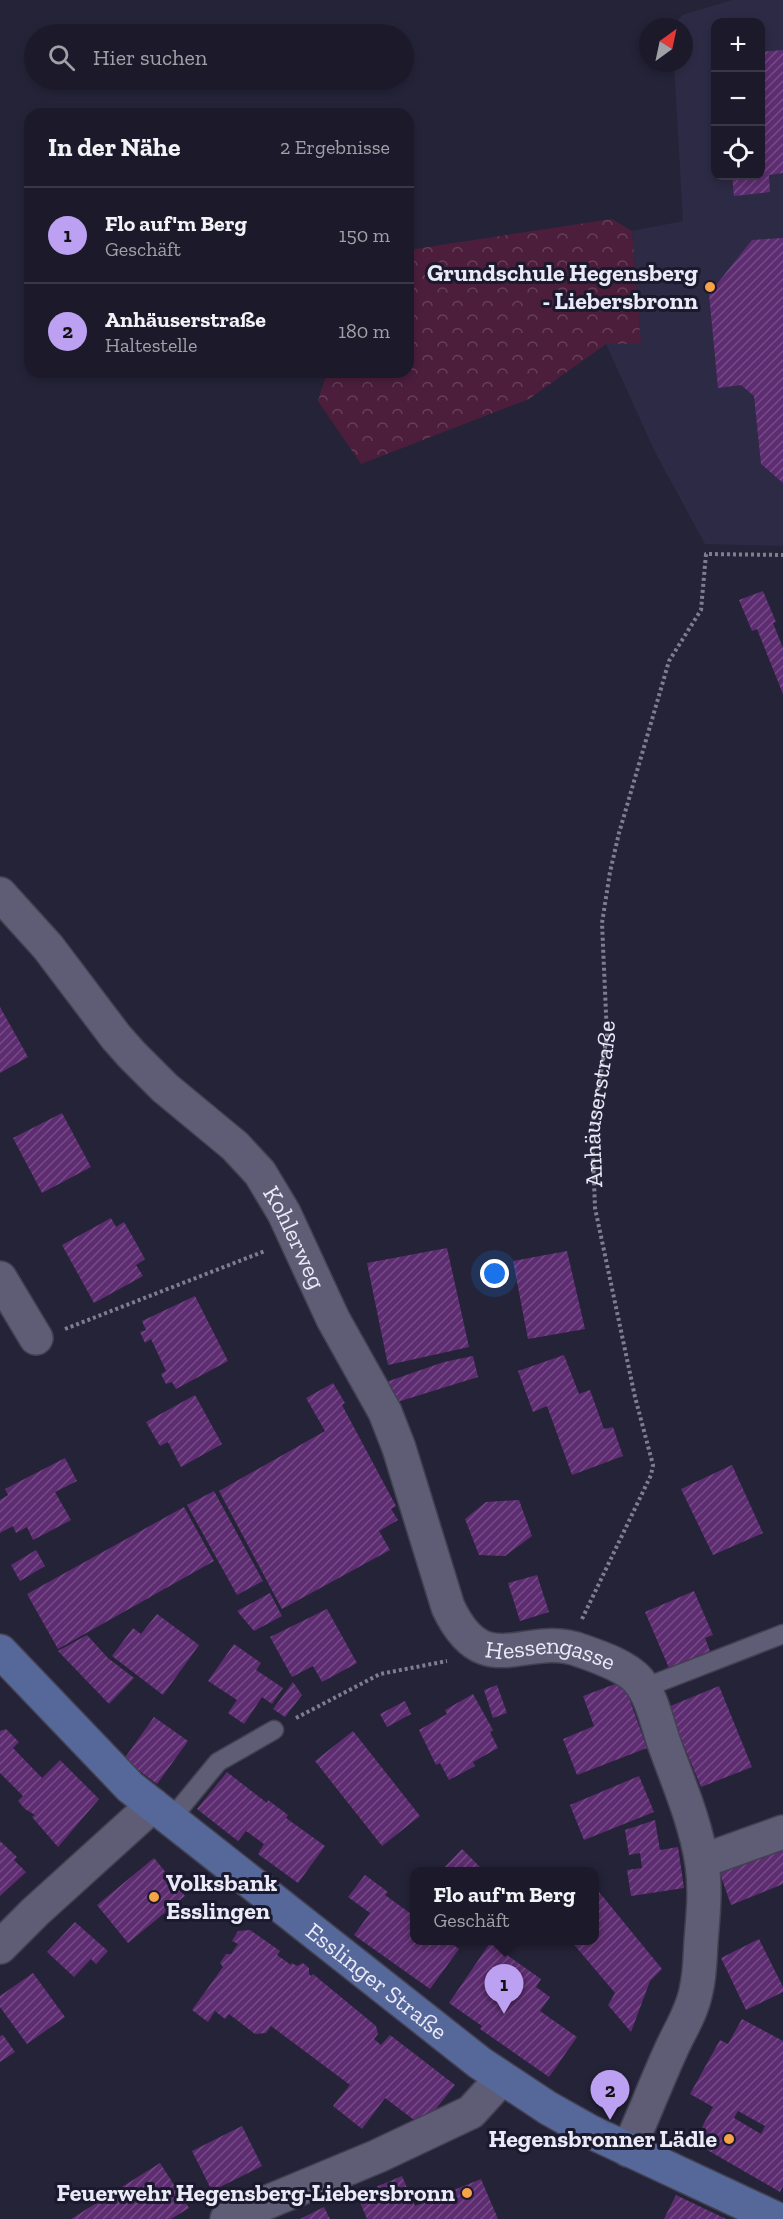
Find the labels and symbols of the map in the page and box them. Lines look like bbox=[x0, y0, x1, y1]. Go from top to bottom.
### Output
north arrow bbox=[639, 18, 693, 72]
place label: Grundschule Hegensberg - Liebersbronn bbox=[427, 258, 698, 315]
marker: Grundschule Hegensberg - Liebersbronn bbox=[703, 280, 717, 294]
street label: Anhäuserstraße bbox=[576, 1020, 622, 1188]
street label: Kohlerweg bbox=[257, 1180, 332, 1293]
your location bbox=[480, 1259, 509, 1288]
street label: Hessengasse bbox=[484, 1630, 620, 1676]
place label: Volksbank Esslingen bbox=[166, 1868, 277, 1925]
marker: Volksbank Esslingen bbox=[147, 1890, 161, 1904]
street label: Esslinger Straße bbox=[300, 1916, 453, 2046]
pin: 1 bbox=[484, 1964, 524, 2014]
pin: 2 bbox=[590, 2070, 630, 2120]
place label: Hegensbronner Lädle bbox=[488, 2124, 717, 2153]
marker: Hegensbronner Lädle bbox=[722, 2132, 736, 2146]
place label: Feuerwehr Hegensberg-Liebersbronn bbox=[57, 2178, 455, 2207]
marker: Feuerwehr Hegensberg-Liebersbronn bbox=[460, 2186, 474, 2200]

